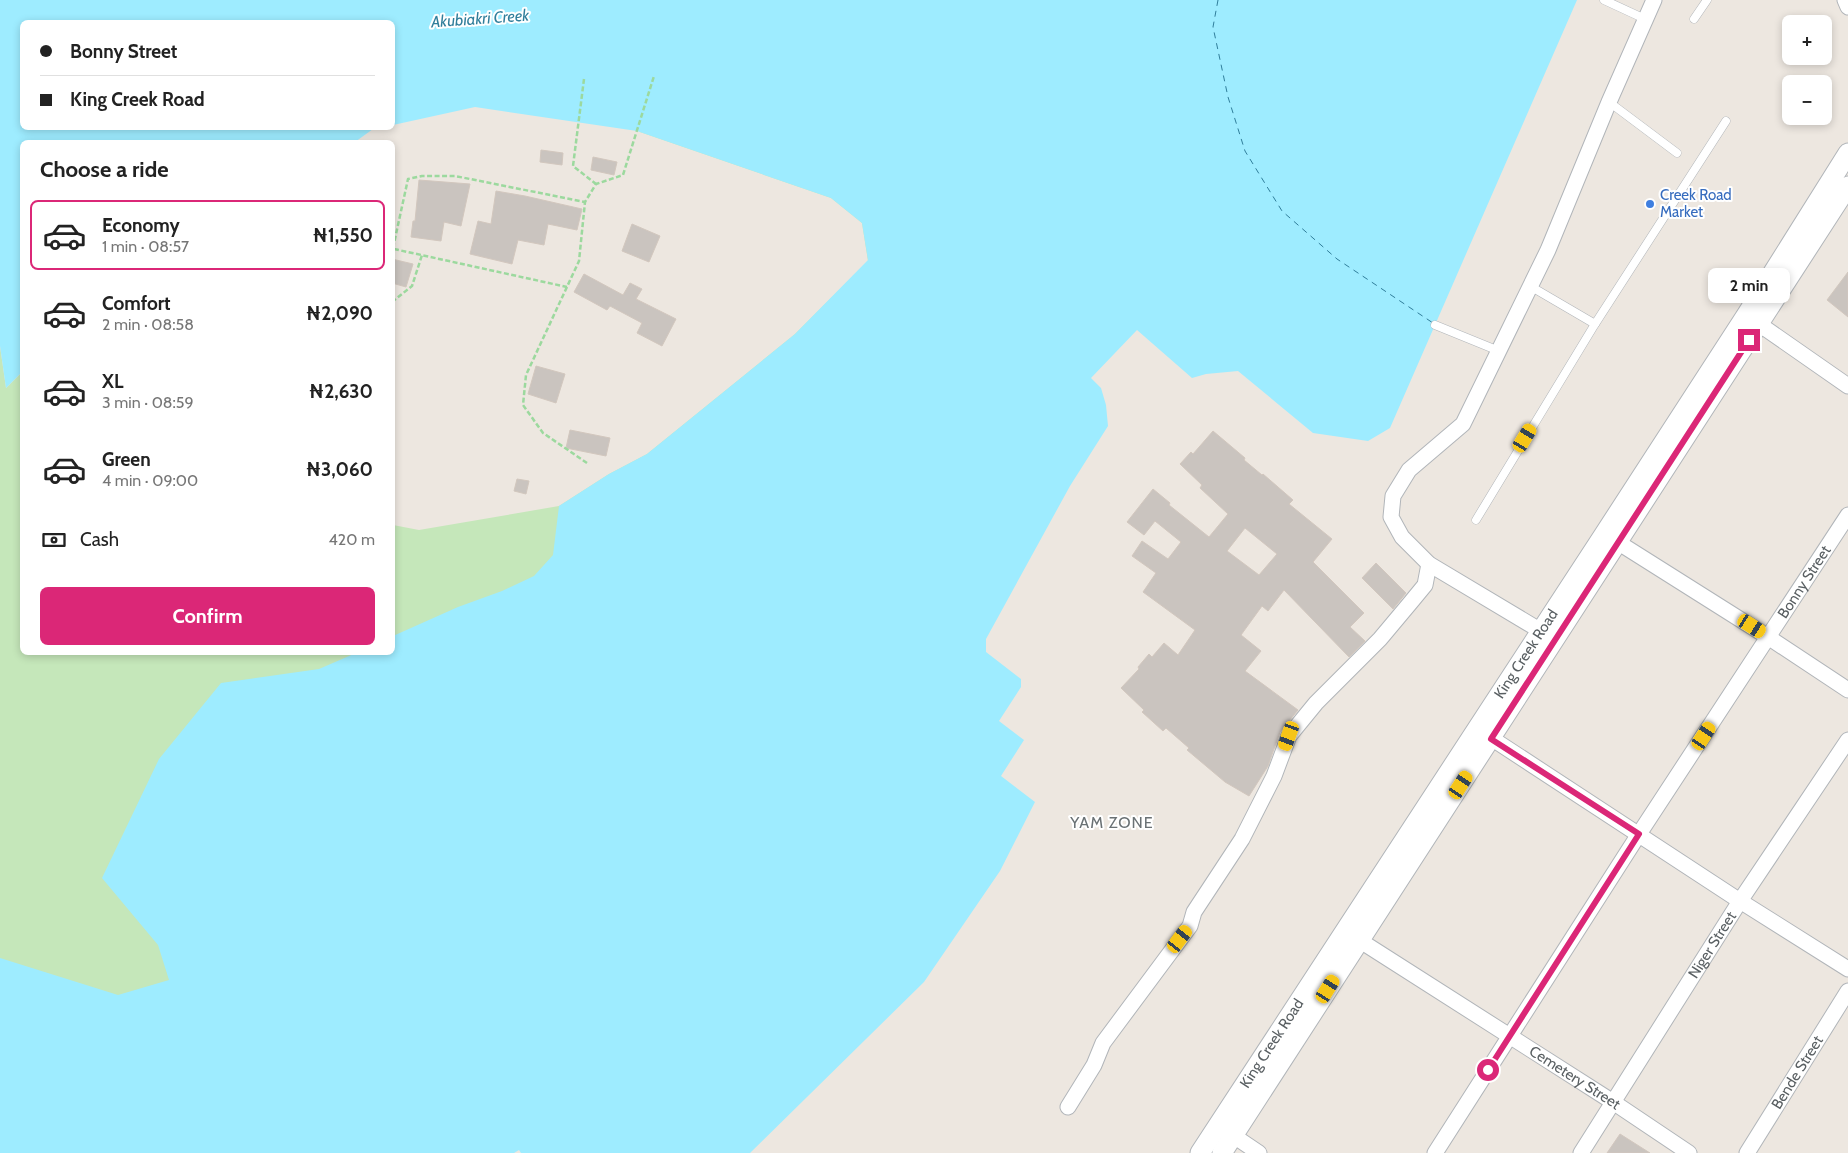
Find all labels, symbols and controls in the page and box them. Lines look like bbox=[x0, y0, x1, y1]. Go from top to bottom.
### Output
water label: Akubiakri Creek bbox=[430, 6, 531, 31]
map controls bbox=[1782, 15, 1832, 125]
button: + bbox=[1782, 15, 1832, 65]
text: Bonny Street bbox=[70, 40, 177, 63]
button: − bbox=[1782, 75, 1832, 125]
text: King Creek Road bbox=[70, 88, 205, 111]
text: Choose a ride bbox=[40, 156, 169, 183]
place label: Creek Road Market bbox=[1660, 186, 1732, 221]
marker: Creek Road Market bbox=[1644, 198, 1656, 210]
icon: car bbox=[42, 213, 87, 258]
text: Economy bbox=[102, 214, 180, 237]
text: ₦1,550 bbox=[312, 224, 373, 247]
text: 1 min · 08:57 bbox=[102, 237, 189, 256]
callout: 2 min bbox=[1708, 268, 1790, 302]
text: 2 min bbox=[1730, 276, 1768, 295]
icon: car bbox=[42, 291, 87, 336]
text: Comfort bbox=[102, 292, 171, 315]
text: ₦2,090 bbox=[306, 302, 373, 325]
text: 2 min · 08:58 bbox=[102, 315, 194, 334]
route end bbox=[1738, 329, 1760, 351]
icon: car bbox=[42, 369, 87, 414]
text: XL bbox=[102, 370, 123, 393]
text: ₦2,630 bbox=[309, 380, 373, 403]
text: 3 min · 08:59 bbox=[102, 393, 194, 412]
car bbox=[1510, 421, 1539, 455]
icon: car bbox=[42, 447, 87, 492]
text: Green bbox=[102, 448, 151, 471]
text: ₦3,060 bbox=[306, 458, 373, 481]
text: 4 min · 09:00 bbox=[102, 471, 198, 490]
icon: cash bbox=[40, 526, 68, 554]
text: Cash bbox=[80, 528, 119, 551]
text: 420 m bbox=[329, 530, 375, 549]
street label: Bonny Street bbox=[1774, 542, 1835, 622]
button: Confirm bbox=[40, 587, 375, 645]
street label: King Creek Road bbox=[1490, 606, 1562, 702]
car bbox=[1735, 612, 1768, 640]
car bbox=[1276, 719, 1301, 753]
car bbox=[1689, 719, 1718, 753]
car bbox=[1446, 768, 1475, 802]
district label: YAM ZONE bbox=[1069, 813, 1154, 832]
street label: Niger Street bbox=[1685, 908, 1740, 982]
car bbox=[1164, 923, 1195, 955]
car bbox=[1313, 972, 1342, 1006]
street label: King Creek Road bbox=[1236, 995, 1307, 1091]
street label: Bende Street bbox=[1768, 1032, 1827, 1112]
street label: Cemetery Street bbox=[1526, 1042, 1624, 1113]
route start bbox=[1477, 1059, 1499, 1081]

